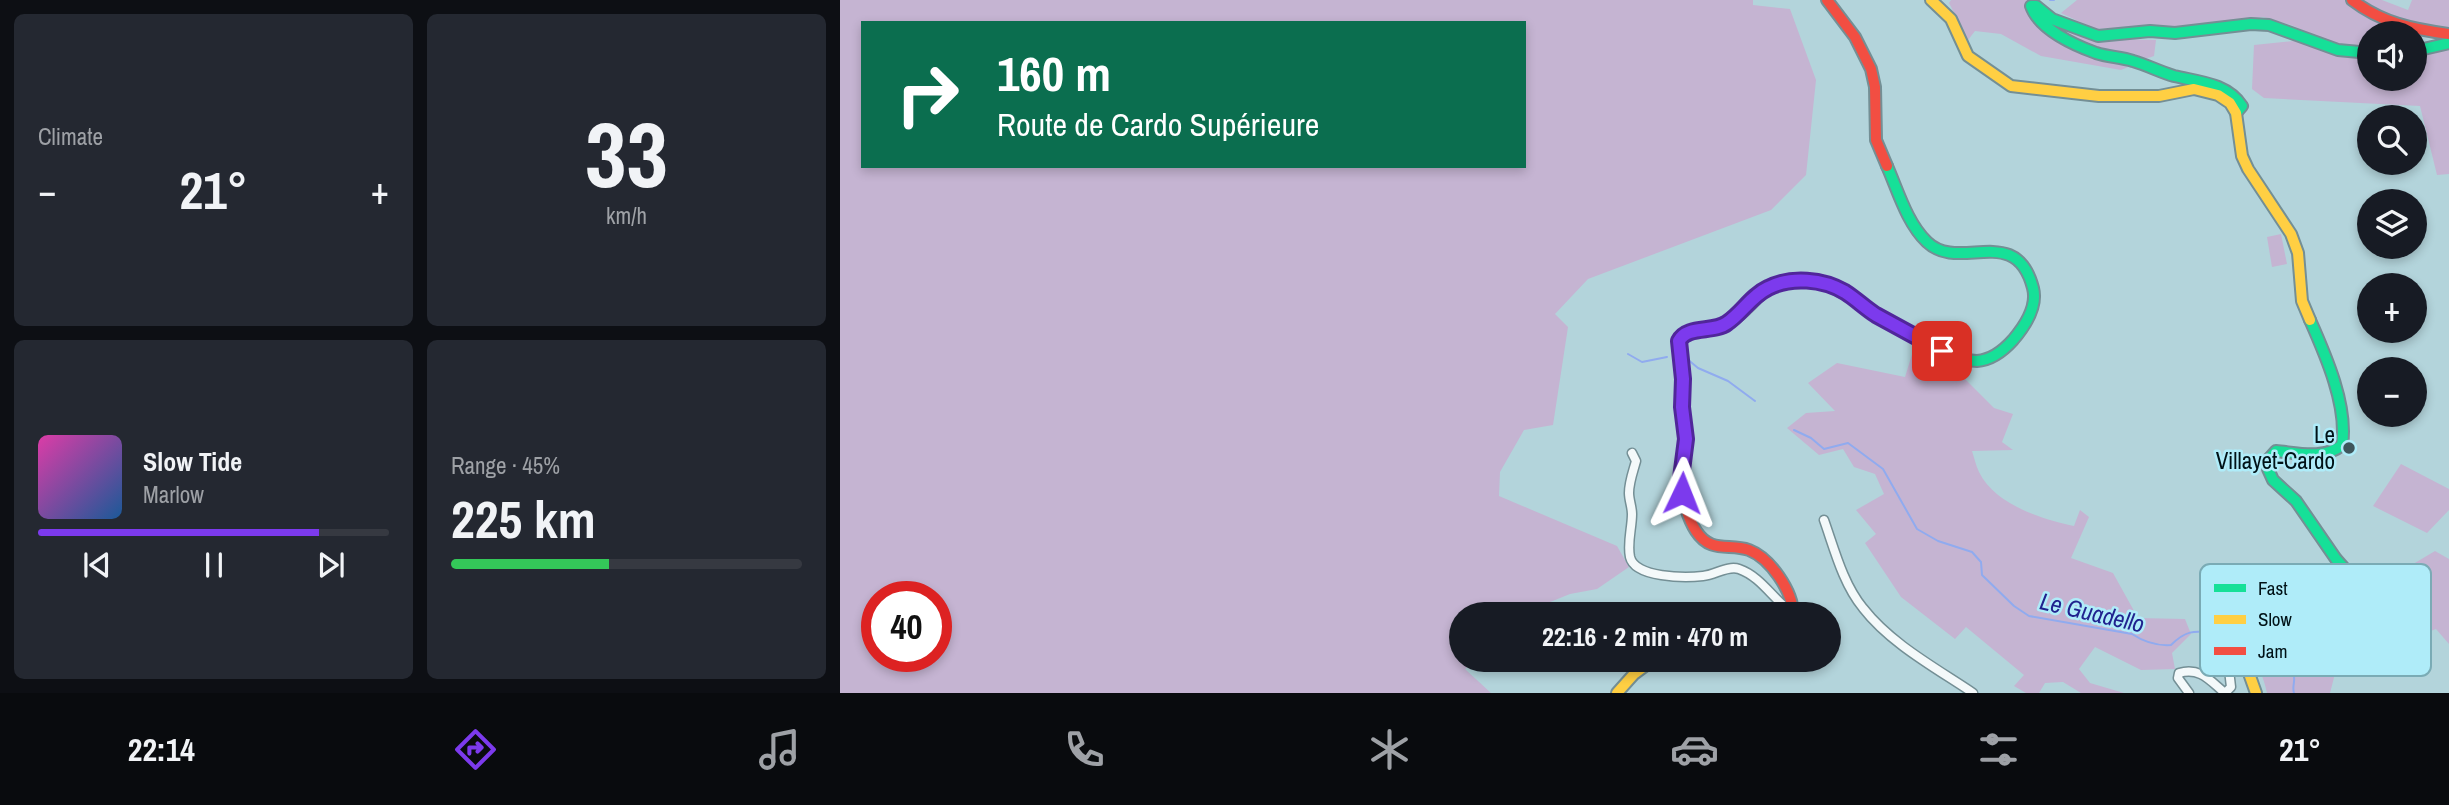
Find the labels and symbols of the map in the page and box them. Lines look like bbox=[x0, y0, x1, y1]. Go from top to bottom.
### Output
pin bbox=[1912, 321, 1972, 381]
place label: Le Villayet-Cardo bbox=[2216, 419, 2335, 476]
marker: Le Villayet-Cardo bbox=[2341, 440, 2357, 456]
position arrow bbox=[1645, 456, 1719, 530]
legend bbox=[2200, 564, 2431, 676]
text: Fast bbox=[2258, 575, 2288, 601]
speed limit sign: 40 bbox=[861, 581, 952, 672]
water label: Le Guadello bbox=[2037, 584, 2148, 640]
text: Slow bbox=[2258, 606, 2293, 632]
text: Jam bbox=[2258, 638, 2287, 664]

